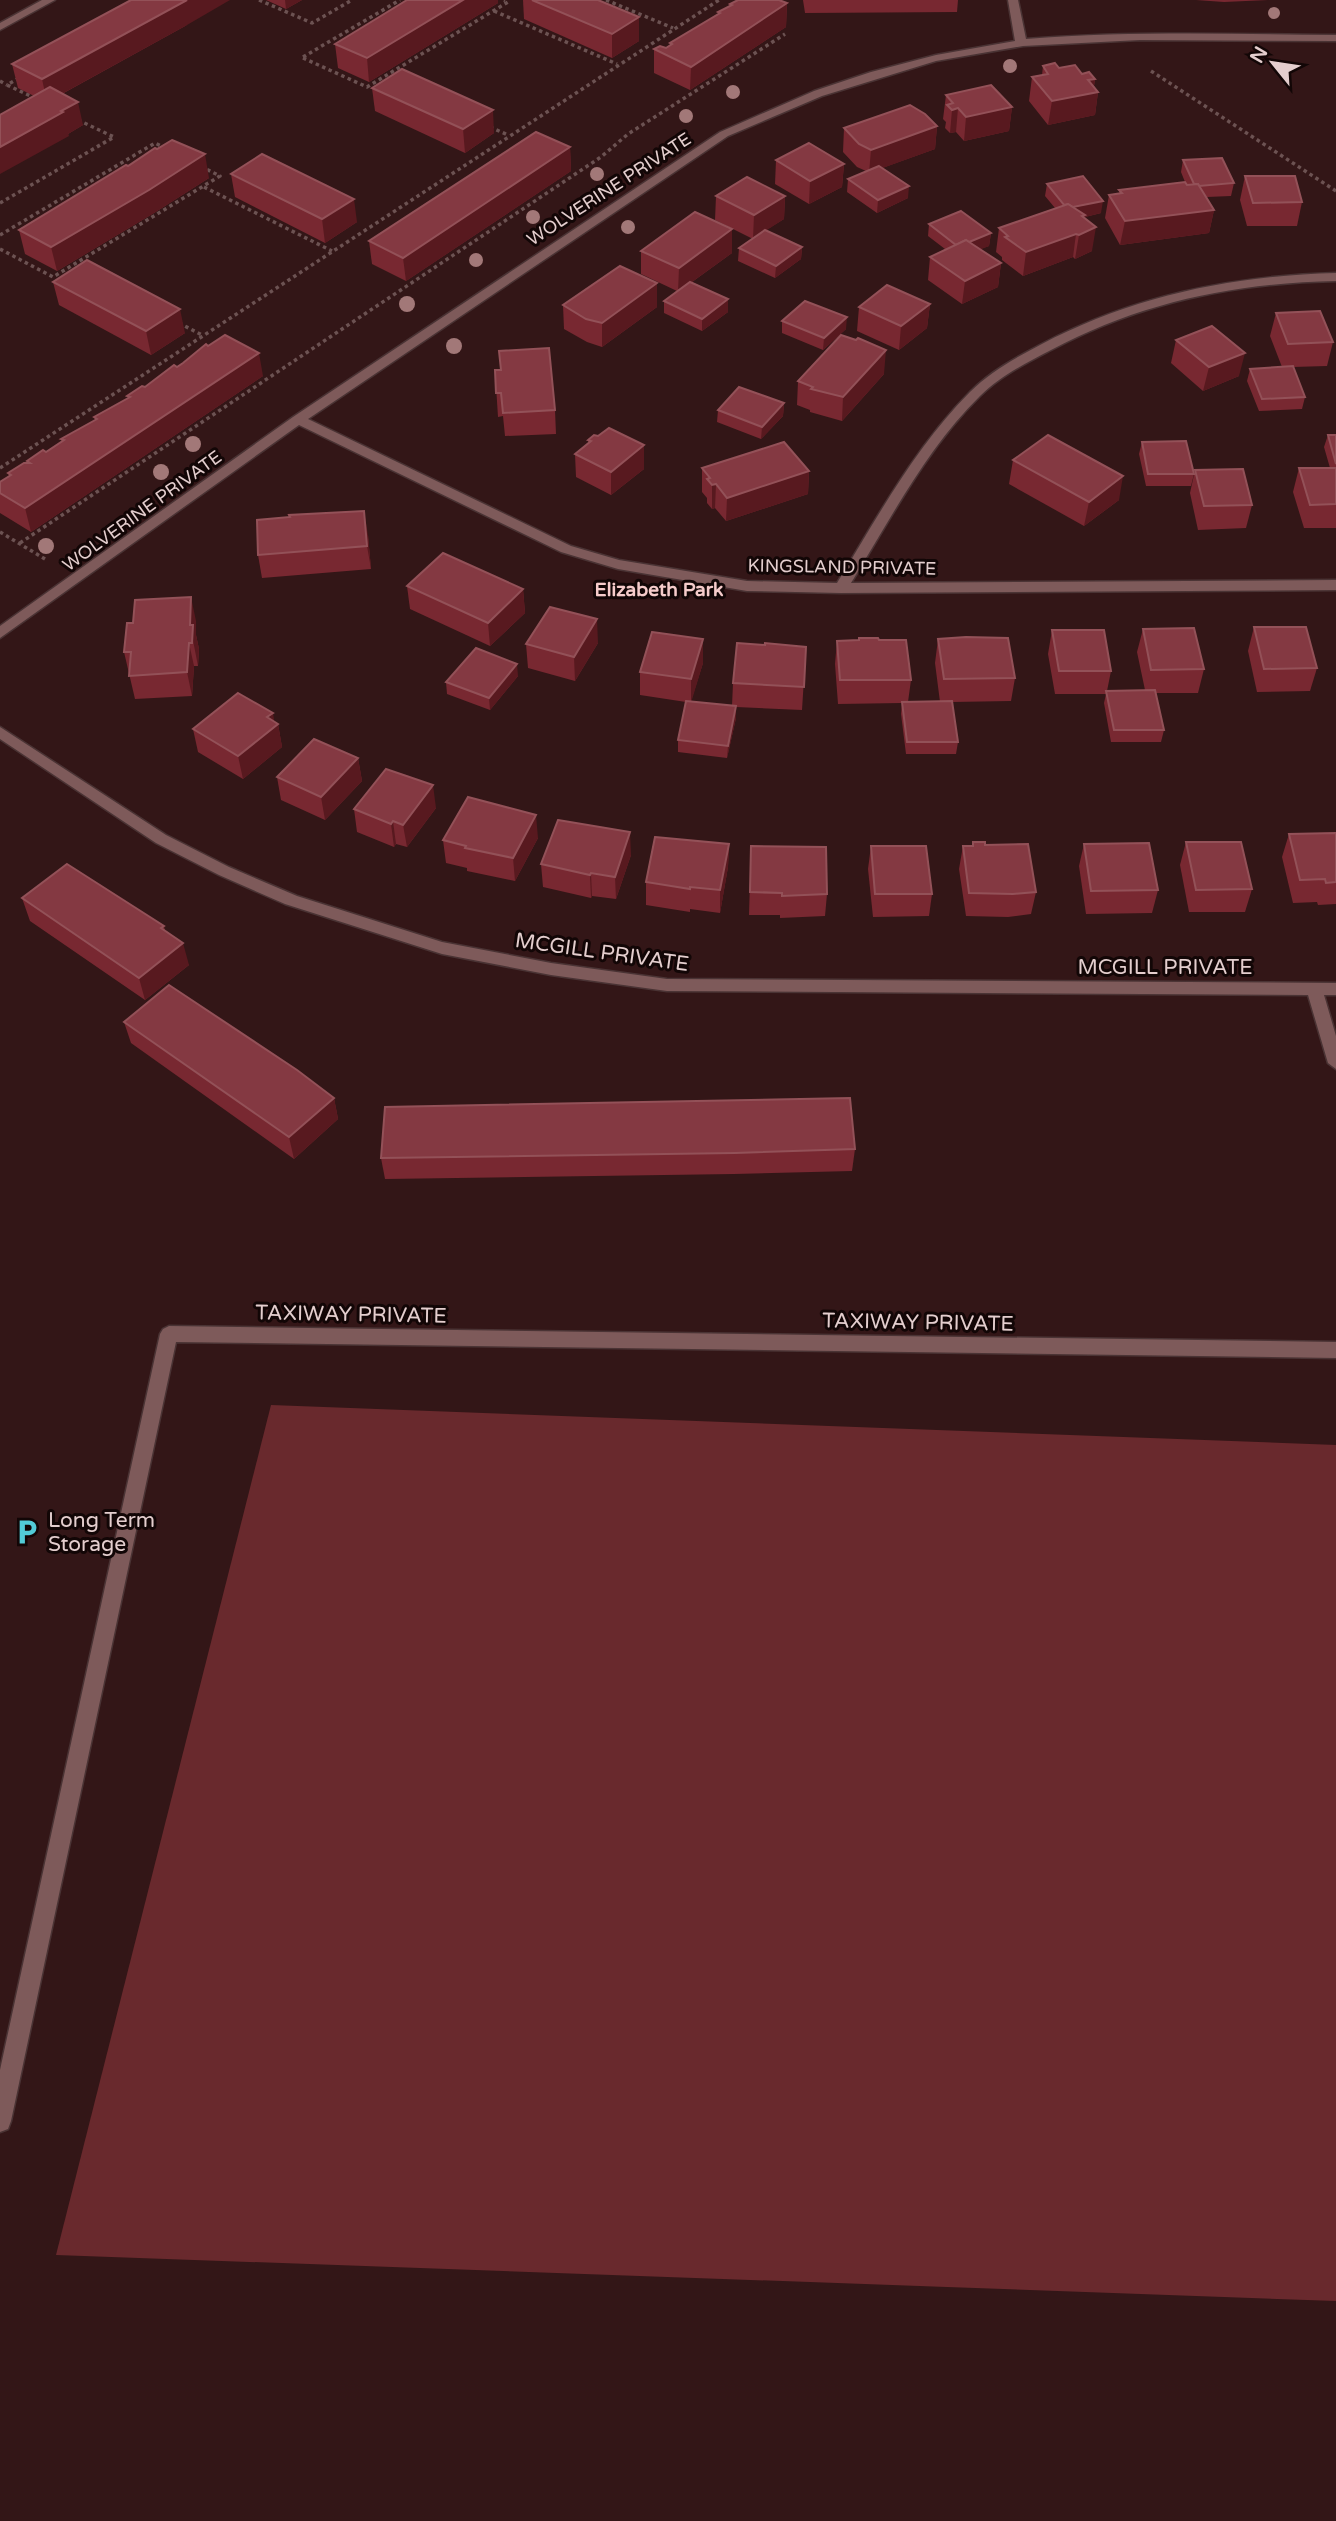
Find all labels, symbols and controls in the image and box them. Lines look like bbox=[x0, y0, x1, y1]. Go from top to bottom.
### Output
north arrow bbox=[1238, 28, 1308, 98]
text: N bbox=[1246, 43, 1272, 67]
street label: WOLVERINE PRIVATE bbox=[523, 128, 695, 250]
street label: WOLVERINE PRIVATE bbox=[58, 446, 226, 576]
street label: KINGSLAND PRIVATE bbox=[747, 554, 937, 580]
district label: Elizabeth Park bbox=[595, 579, 724, 601]
street label: MCGILL PRIVATE bbox=[513, 928, 690, 977]
street label: MCGILL PRIVATE bbox=[1077, 955, 1253, 980]
street label: TAXIWAY PRIVATE bbox=[255, 1300, 447, 1329]
street label: TAXIWAY PRIVATE bbox=[822, 1308, 1014, 1337]
place label: Long Term Storage bbox=[48, 1508, 155, 1557]
parking icon: Long Term Storage bbox=[12, 1517, 42, 1547]

